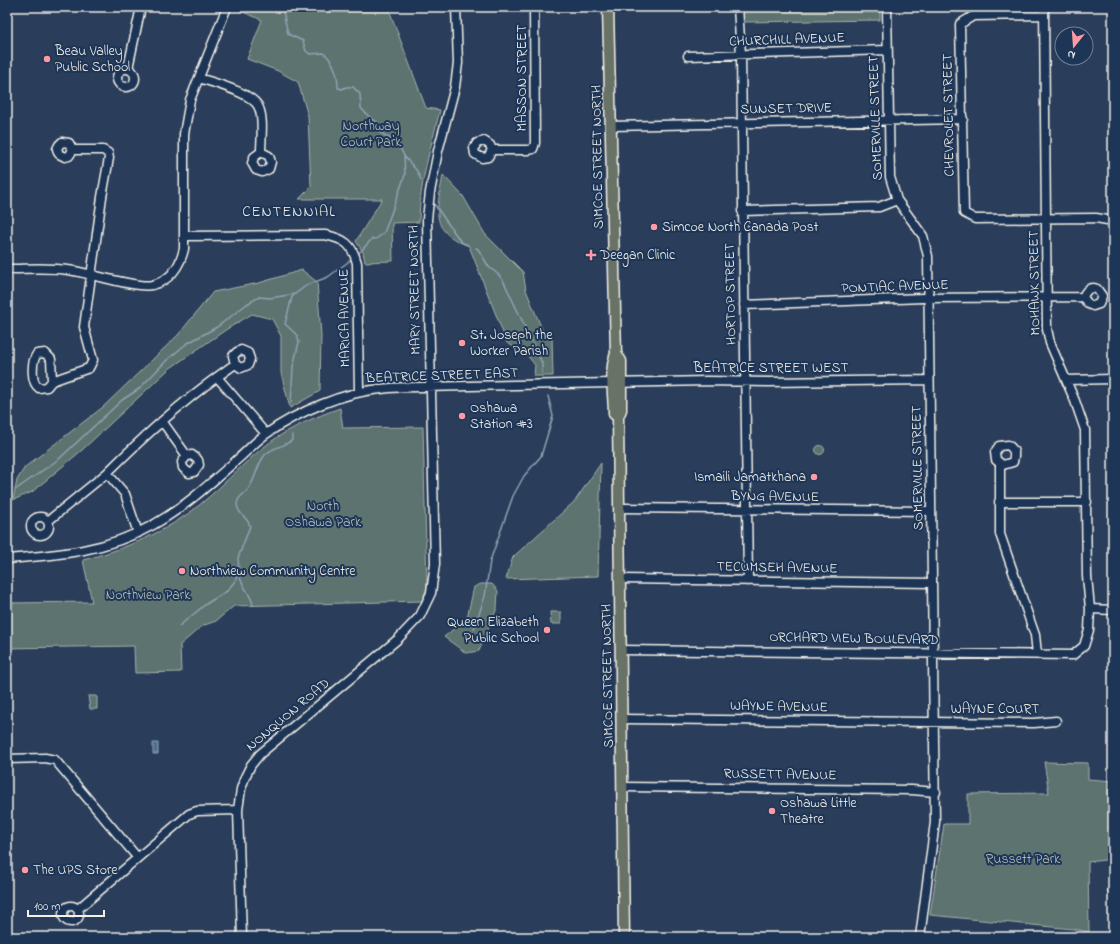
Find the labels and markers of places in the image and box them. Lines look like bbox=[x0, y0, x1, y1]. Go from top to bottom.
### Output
place label: Beau Valley Public School bbox=[54, 41, 130, 78]
marker: Beau Valley Public School bbox=[42, 54, 52, 64]
place label: Simcoe North Canada Post bbox=[662, 217, 819, 238]
marker: Simcoe North Canada Post bbox=[649, 222, 659, 232]
place label: Deegan Clinic bbox=[599, 245, 676, 267]
marker: Deegan Clinic bbox=[585, 249, 597, 261]
place label: St. Joseph the Worker Parish bbox=[470, 325, 553, 362]
marker: St. Joseph the Worker Parish bbox=[457, 338, 467, 348]
place label: Oshawa Station #3 bbox=[470, 398, 533, 435]
marker: Oshawa Station #3 bbox=[457, 411, 467, 421]
place label: Ismaili Jamatkhana bbox=[694, 467, 806, 488]
marker: Ismaili Jamatkhana bbox=[809, 472, 819, 482]
place label: Northview Community Centre bbox=[190, 561, 356, 583]
marker: Northview Community Centre bbox=[177, 566, 187, 576]
place label: Queen Elizabeth Public School bbox=[447, 612, 539, 649]
marker: Queen Elizabeth Public School bbox=[542, 625, 552, 635]
place label: Oshawa Little Theatre bbox=[780, 793, 857, 830]
marker: Oshawa Little Theatre bbox=[767, 806, 777, 816]
place label: The UPS Store bbox=[33, 860, 118, 881]
marker: The UPS Store bbox=[20, 865, 30, 875]

